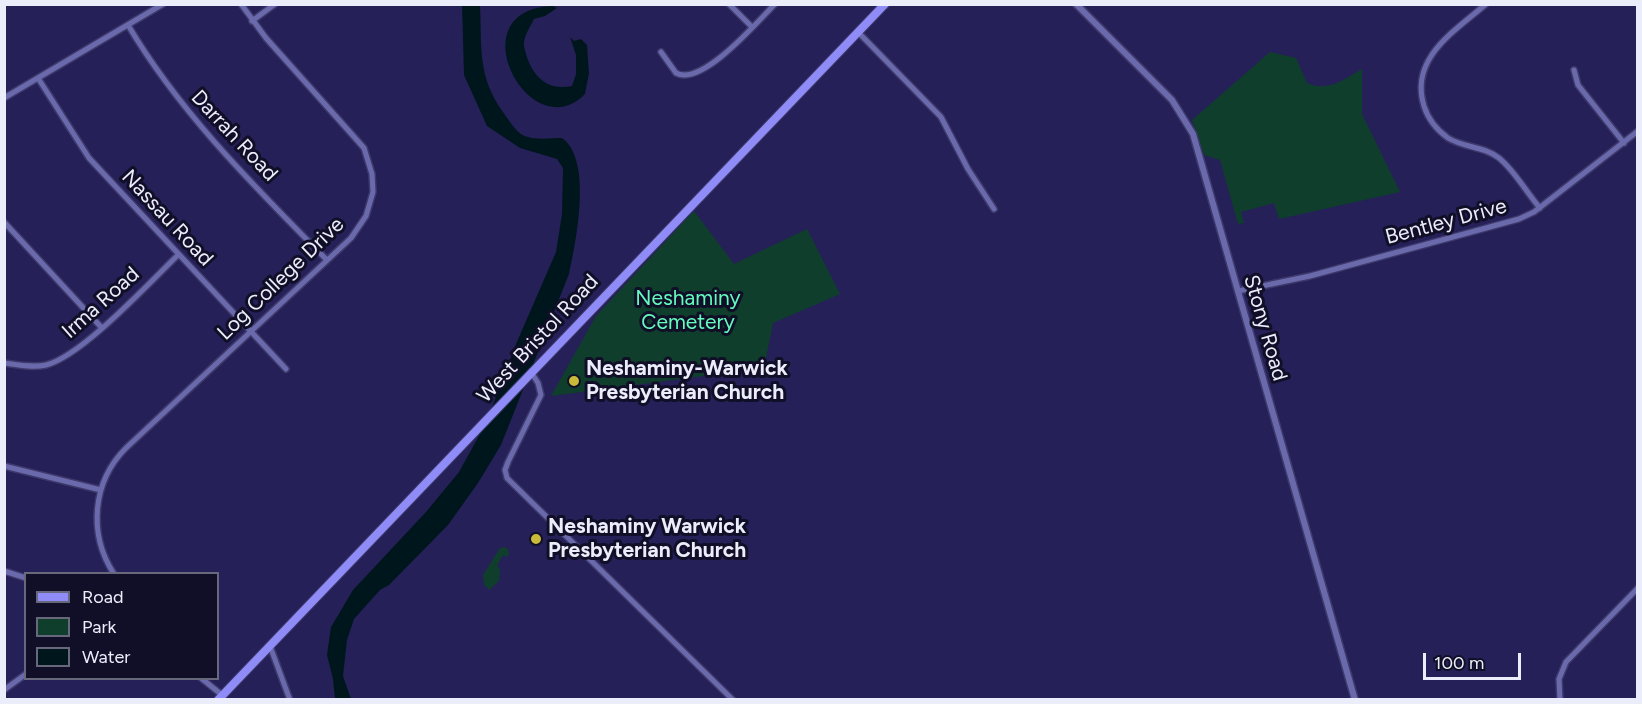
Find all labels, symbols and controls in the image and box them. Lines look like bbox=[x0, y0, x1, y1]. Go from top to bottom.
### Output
street label: Darrah Road bbox=[185, 85, 283, 187]
street label: Nassau Road bbox=[116, 165, 218, 271]
street label: Bentley Drive bbox=[1383, 194, 1509, 250]
street label: Log College Drive bbox=[212, 212, 350, 346]
street label: Irma Road bbox=[57, 262, 145, 344]
street label: West Bristol Road bbox=[472, 270, 604, 408]
street label: Stony Road bbox=[1238, 272, 1292, 384]
park label: Neshaminy Cemetery bbox=[635, 286, 741, 336]
place label: Neshaminy-Warwick Presbyterian Church bbox=[586, 356, 788, 406]
marker: Neshaminy-Warwick Presbyterian Church bbox=[567, 374, 581, 388]
place label: Neshaminy Warwick Presbyterian Church bbox=[548, 514, 746, 564]
marker: Neshaminy Warwick Presbyterian Church bbox=[529, 532, 543, 546]
legend bbox=[24, 572, 219, 680]
text: Road bbox=[82, 586, 123, 608]
text: Park bbox=[82, 616, 116, 638]
scale bar bbox=[1426, 641, 1524, 679]
text: Water bbox=[82, 646, 130, 668]
text: 100 m bbox=[1434, 652, 1484, 674]

